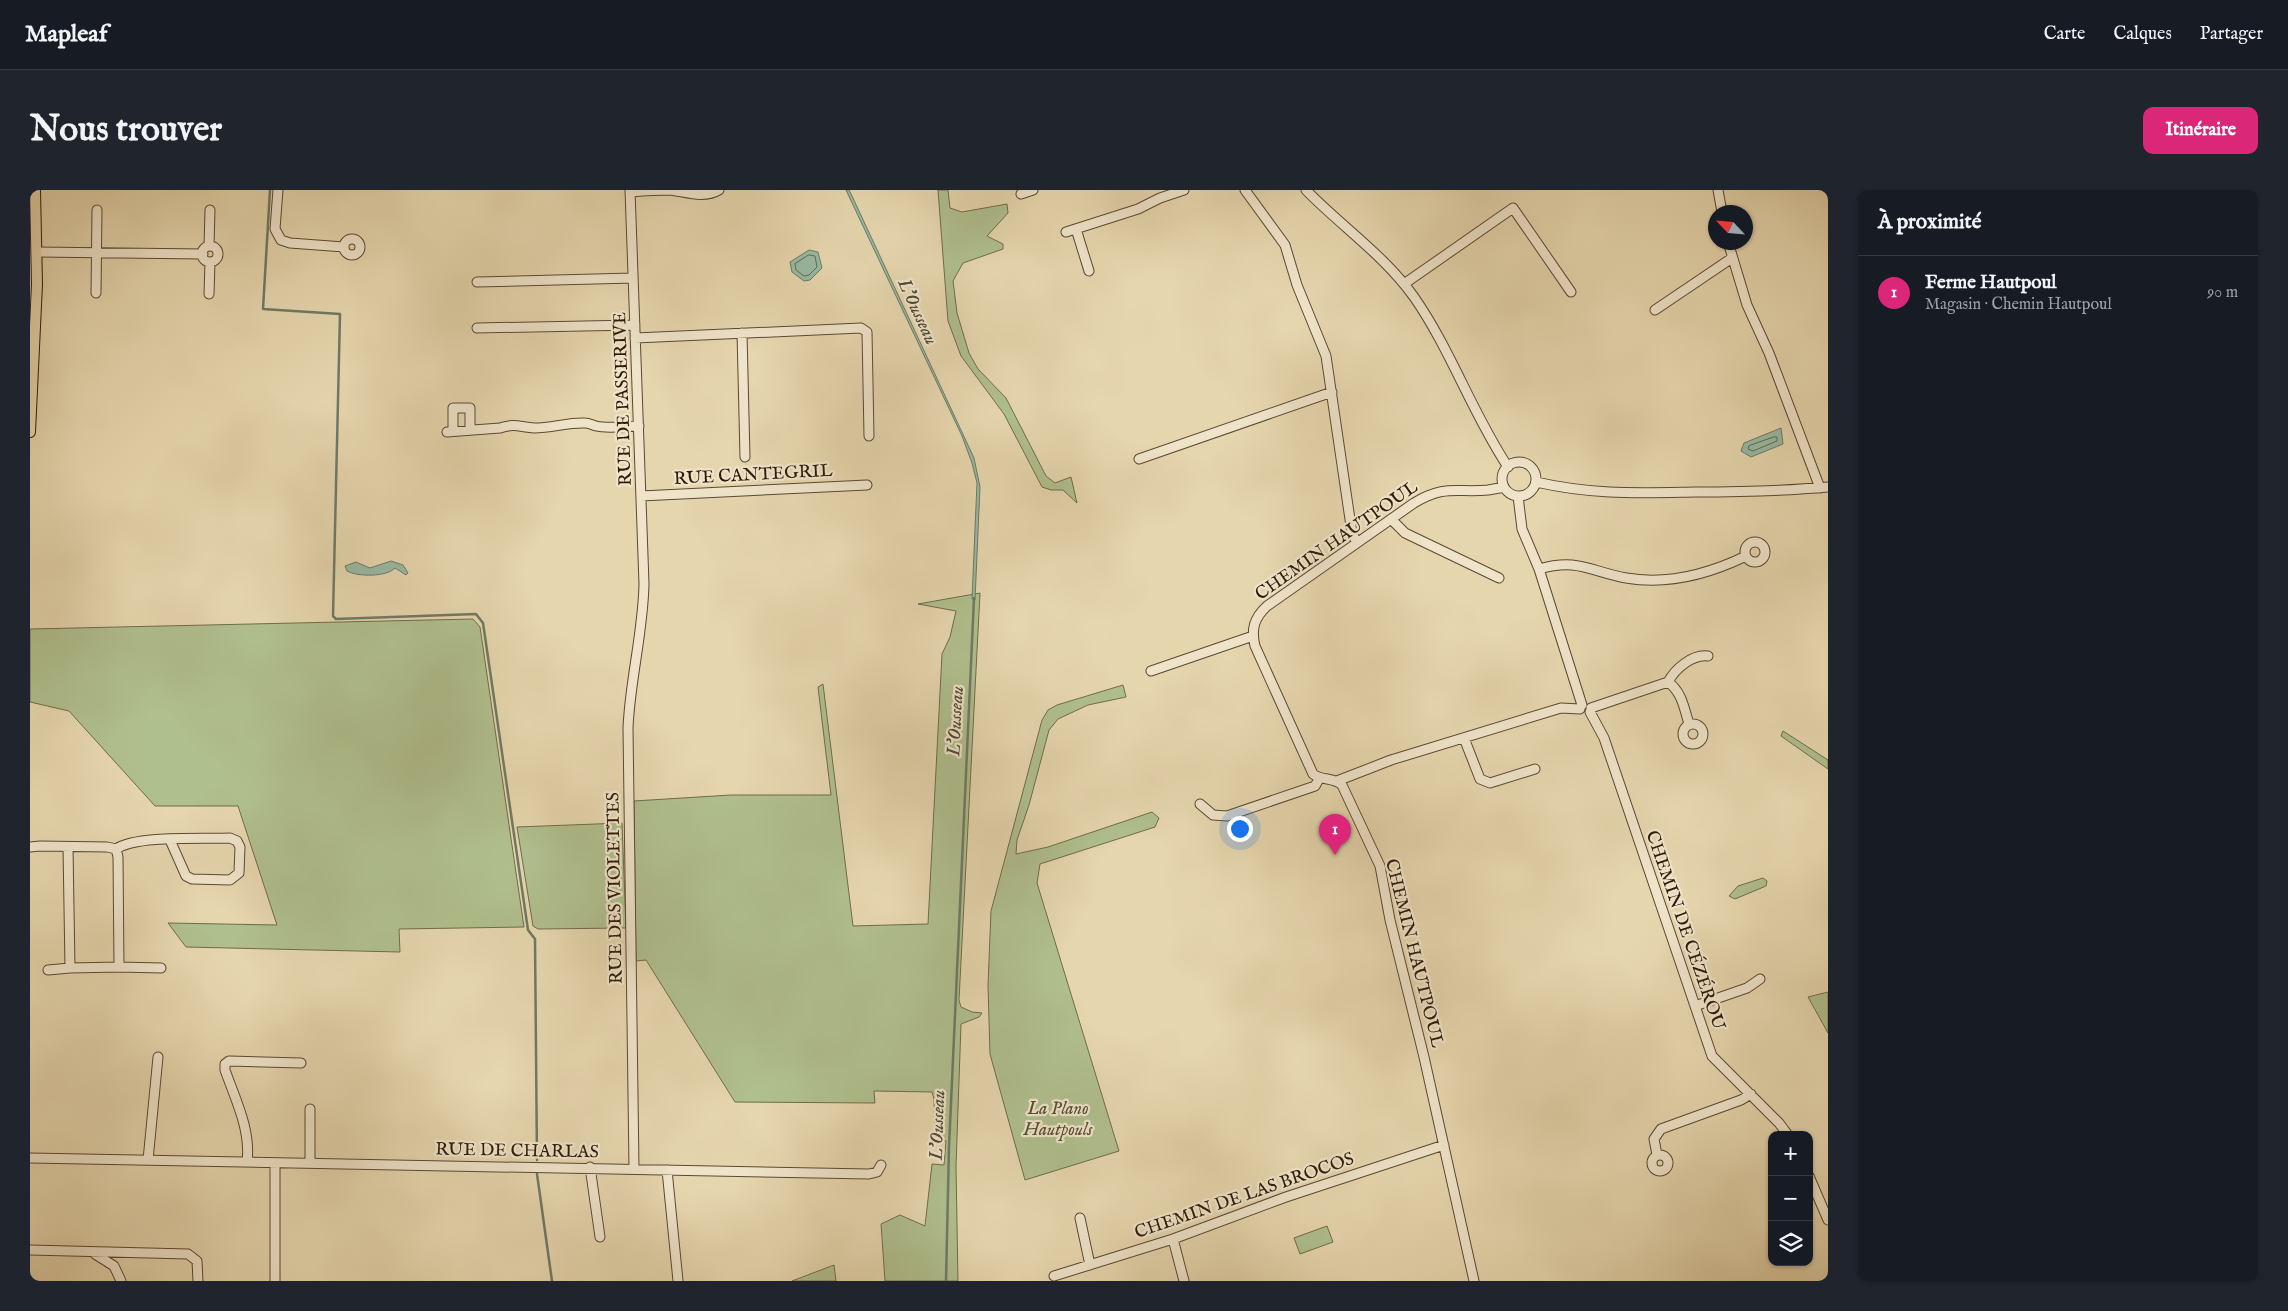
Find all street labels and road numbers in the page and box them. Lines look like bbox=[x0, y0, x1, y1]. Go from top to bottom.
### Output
street label: RUE DE PASSERIVE bbox=[609, 312, 638, 486]
street label: RUE CANTEGRIL bbox=[673, 460, 833, 491]
street label: CHEMIN HAUTPOUL bbox=[1251, 476, 1423, 606]
street label: RUE DES VIOLETTES bbox=[602, 792, 629, 984]
street label: CHEMIN DE CÉZÉROU bbox=[1640, 827, 1732, 1034]
street label: CHEMIN HAUTPOUL bbox=[1379, 857, 1448, 1050]
street label: RUE DE CHARLAS bbox=[435, 1139, 599, 1164]
street label: CHEMIN DE LAS BROCOS bbox=[1132, 1148, 1357, 1245]

